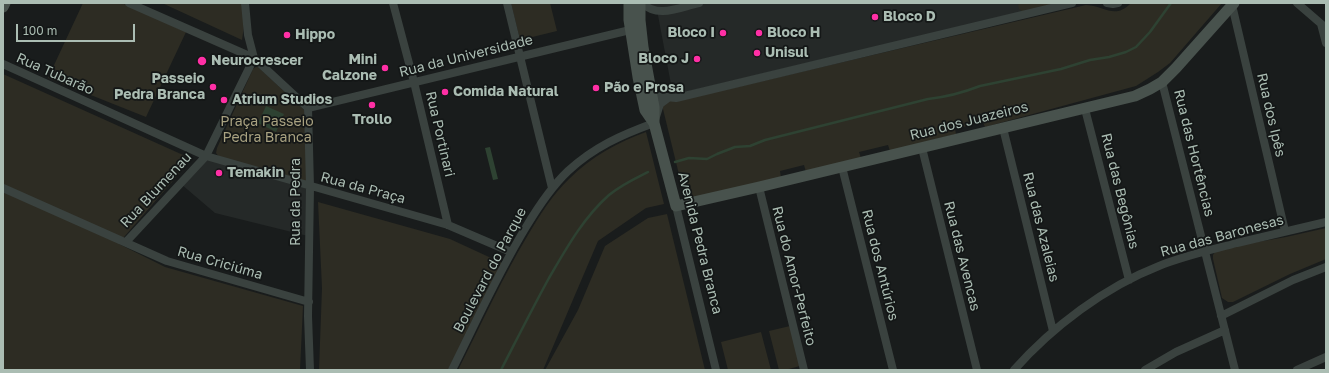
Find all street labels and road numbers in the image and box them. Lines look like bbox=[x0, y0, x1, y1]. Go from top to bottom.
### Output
street label: Rua da Universidade bbox=[397, 31, 535, 81]
street label: Rua Tubarão bbox=[14, 49, 96, 99]
street label: Rua dos Ipês bbox=[1253, 71, 1289, 159]
street label: Rua das Hortências bbox=[1170, 88, 1218, 218]
street label: Rua Portinari bbox=[422, 90, 458, 178]
street label: Rua dos Juazeiros bbox=[908, 98, 1030, 144]
street label: Rua das Begônias bbox=[1097, 131, 1143, 251]
street label: Rua Blumenau bbox=[117, 149, 195, 231]
street label: Rua da Pedra bbox=[288, 158, 304, 246]
street label: Rua da Praça bbox=[319, 169, 407, 207]
street label: Avenida Pedra Branca bbox=[674, 170, 726, 316]
street label: Rua das Azaleias bbox=[1019, 170, 1063, 284]
street label: Rua das Avencas bbox=[940, 199, 984, 313]
street label: Rua do Amor-Perfeito bbox=[768, 204, 820, 348]
street label: Boulevard do Parque bbox=[450, 205, 530, 335]
street label: Rua dos Antúrios bbox=[858, 208, 902, 322]
street label: Rua das Baronesas bbox=[1158, 211, 1286, 261]
street label: Rua Criciúma bbox=[175, 243, 265, 283]

